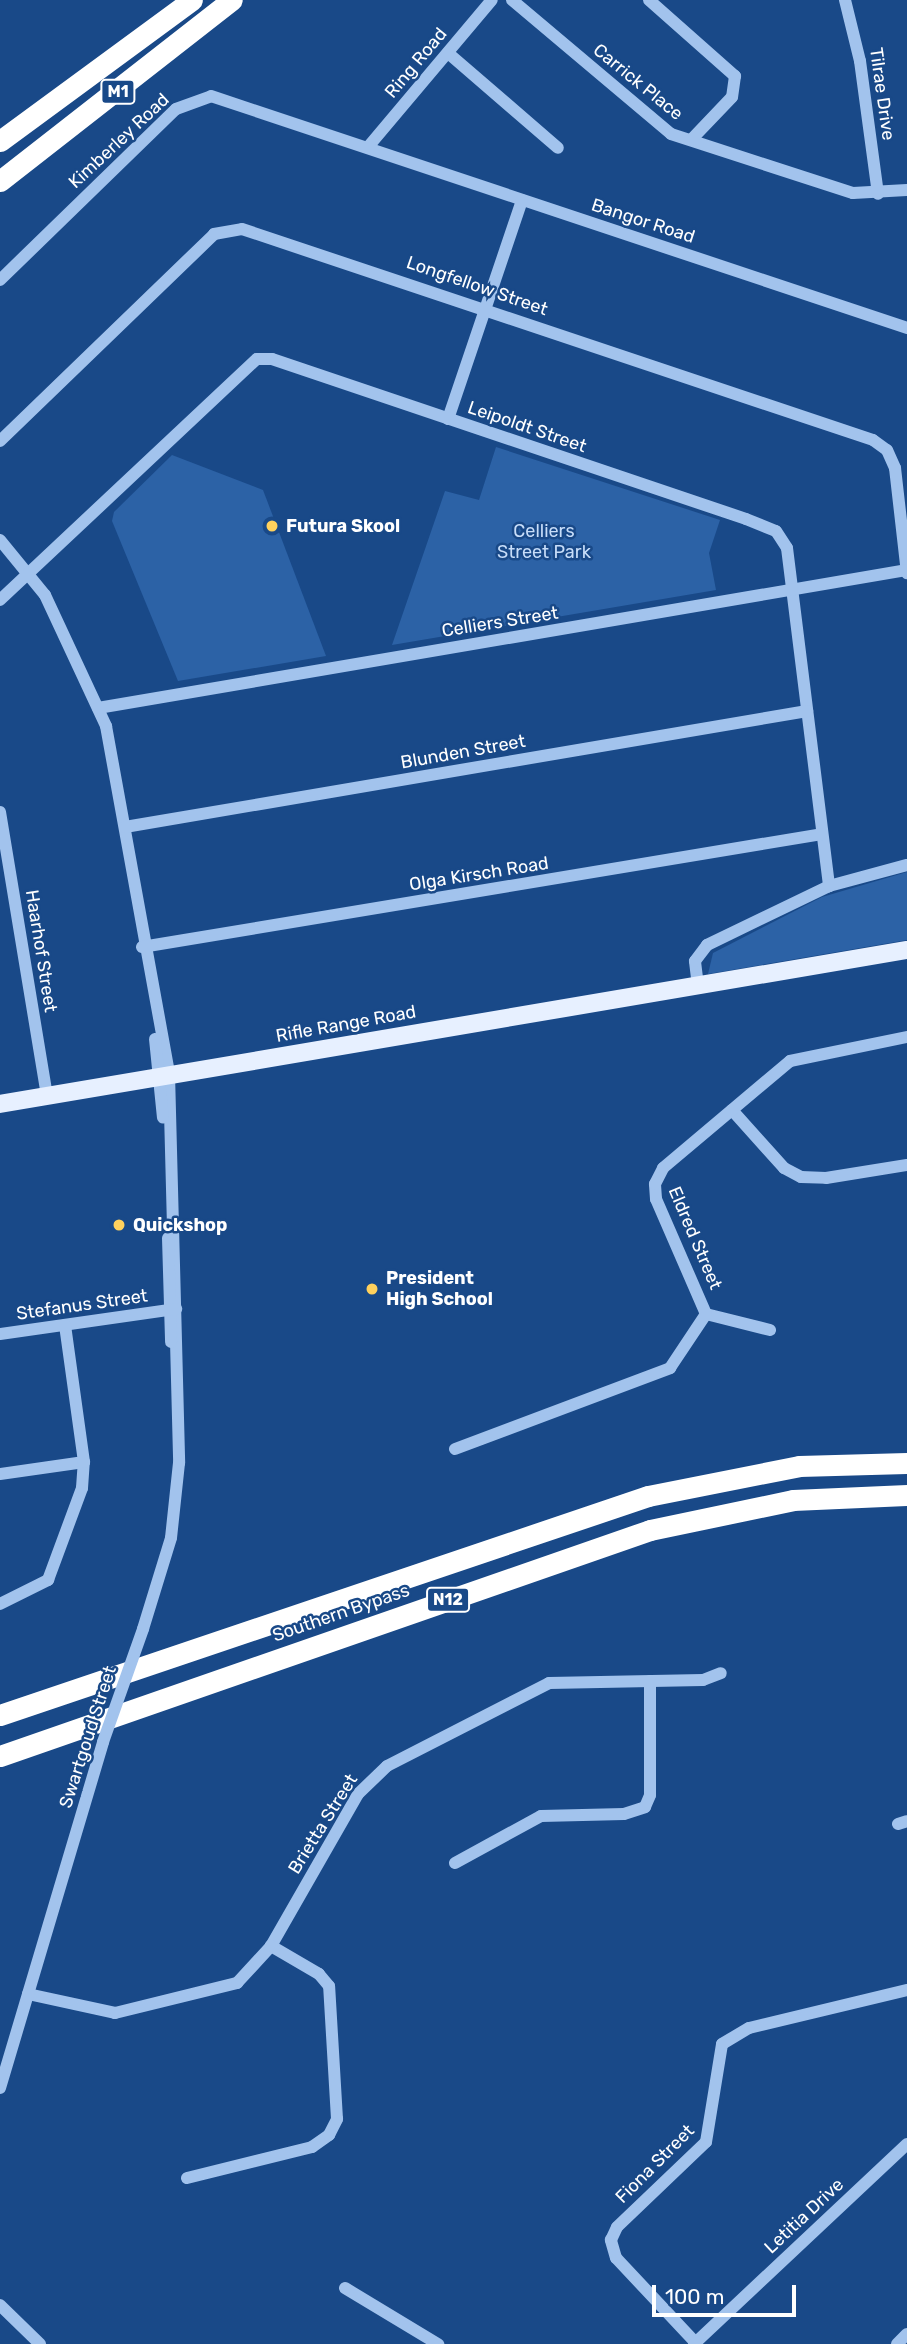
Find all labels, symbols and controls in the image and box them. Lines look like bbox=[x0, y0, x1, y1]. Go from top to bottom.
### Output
street label: Ring Road bbox=[380, 24, 452, 102]
street label: Carrick Place bbox=[589, 39, 687, 125]
street label: Tilrae Drive bbox=[865, 46, 899, 142]
road number: M1 bbox=[99, 80, 137, 104]
street label: Kimberley Road bbox=[64, 89, 174, 193]
street label: Bangor Road bbox=[588, 194, 698, 248]
street label: Longfellow Street bbox=[403, 252, 551, 320]
street label: Leipoldt Street bbox=[465, 397, 589, 457]
place label: Futura Skool bbox=[286, 515, 400, 537]
marker: Futura Skool bbox=[264, 518, 280, 534]
park label: Celliers Street Park bbox=[497, 521, 591, 564]
street label: Celliers Street bbox=[440, 602, 560, 642]
street label: Blunden Street bbox=[399, 730, 527, 774]
street label: Olga Kirsch Road bbox=[408, 852, 550, 896]
street label: Haarhof Street bbox=[21, 888, 61, 1014]
street label: Rifle Range Road bbox=[274, 1001, 418, 1047]
street label: Eldred Street bbox=[664, 1183, 726, 1293]
place label: Quickshop bbox=[133, 1214, 227, 1236]
marker: Quickshop bbox=[111, 1217, 127, 1233]
place label: President High School bbox=[386, 1268, 493, 1310]
marker: President High School bbox=[364, 1281, 380, 1297]
street label: Stefanus Street bbox=[15, 1285, 149, 1325]
street label: Southern Bypass bbox=[270, 1579, 412, 1647]
road number: N12 bbox=[425, 1588, 471, 1612]
street label: Swartgoud Street bbox=[55, 1663, 121, 1811]
street label: Brietta Street bbox=[284, 1770, 362, 1878]
street label: Fiona Street bbox=[611, 2120, 699, 2208]
street label: Letitia Drive bbox=[760, 2174, 848, 2258]
scale bar bbox=[655, 2270, 799, 2314]
text: 100 m bbox=[665, 2284, 724, 2309]

